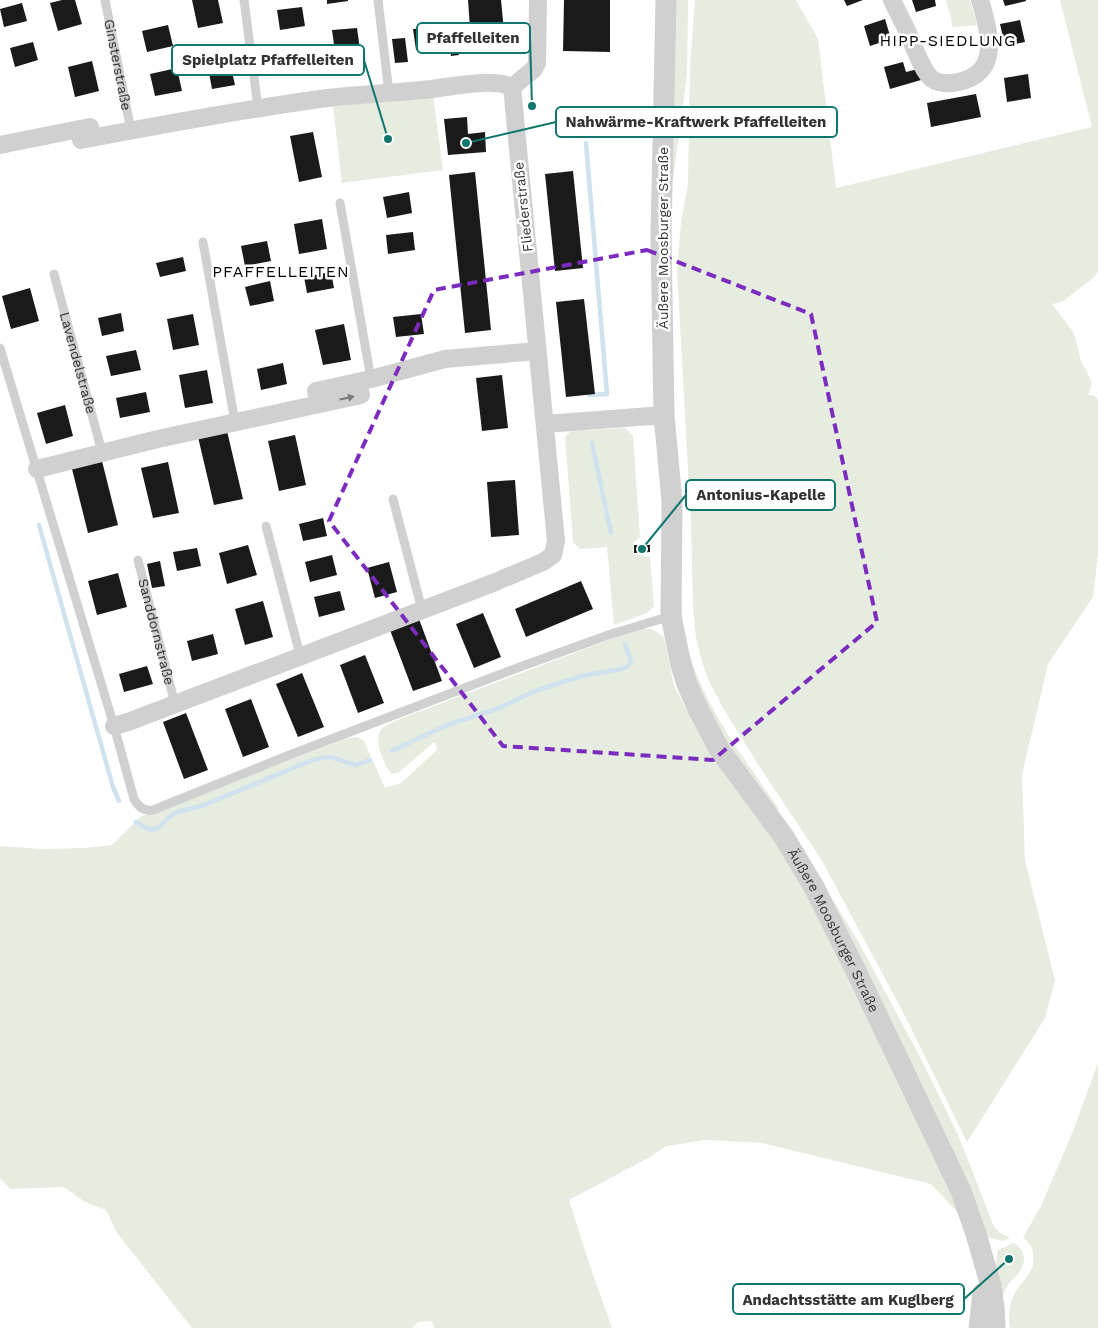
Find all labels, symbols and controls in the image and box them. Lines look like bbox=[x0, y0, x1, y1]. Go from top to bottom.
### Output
street label: Ginsterstraße bbox=[101, 18, 135, 112]
callout: Pfaffelleiten bbox=[417, 23, 530, 53]
text: Pfaffelleiten bbox=[427, 29, 519, 47]
district label: HIPP-SIEDLUNG bbox=[879, 31, 1017, 50]
callout: Spielplatz Pfaffelleiten bbox=[172, 45, 364, 75]
text: Spielplatz Pfaffelleiten bbox=[182, 51, 354, 69]
callout: Nahwärme-Kraftwerk Pfaffelleiten bbox=[556, 107, 837, 137]
text: Nahwärme-Kraftwerk Pfaffelleiten bbox=[566, 113, 826, 131]
street label: Äußere Moosburger Straße bbox=[655, 147, 671, 329]
street label: Fliederstraße bbox=[510, 161, 536, 253]
district label: PFAFFELLEITEN bbox=[212, 262, 350, 281]
street label: Lavendelstraße bbox=[57, 310, 99, 415]
one-way arrow bbox=[339, 394, 354, 402]
callout: Antonius-Kapelle bbox=[686, 480, 835, 510]
text: Antonius-Kapelle bbox=[696, 486, 826, 504]
street label: Sanddornstraße bbox=[135, 577, 178, 687]
street label: Äußere Moosburger Straße bbox=[785, 845, 882, 1015]
callout: Andachtsstätte am Kuglberg bbox=[733, 1284, 964, 1314]
text: Andachtsstätte am Kuglberg bbox=[742, 1291, 954, 1309]

